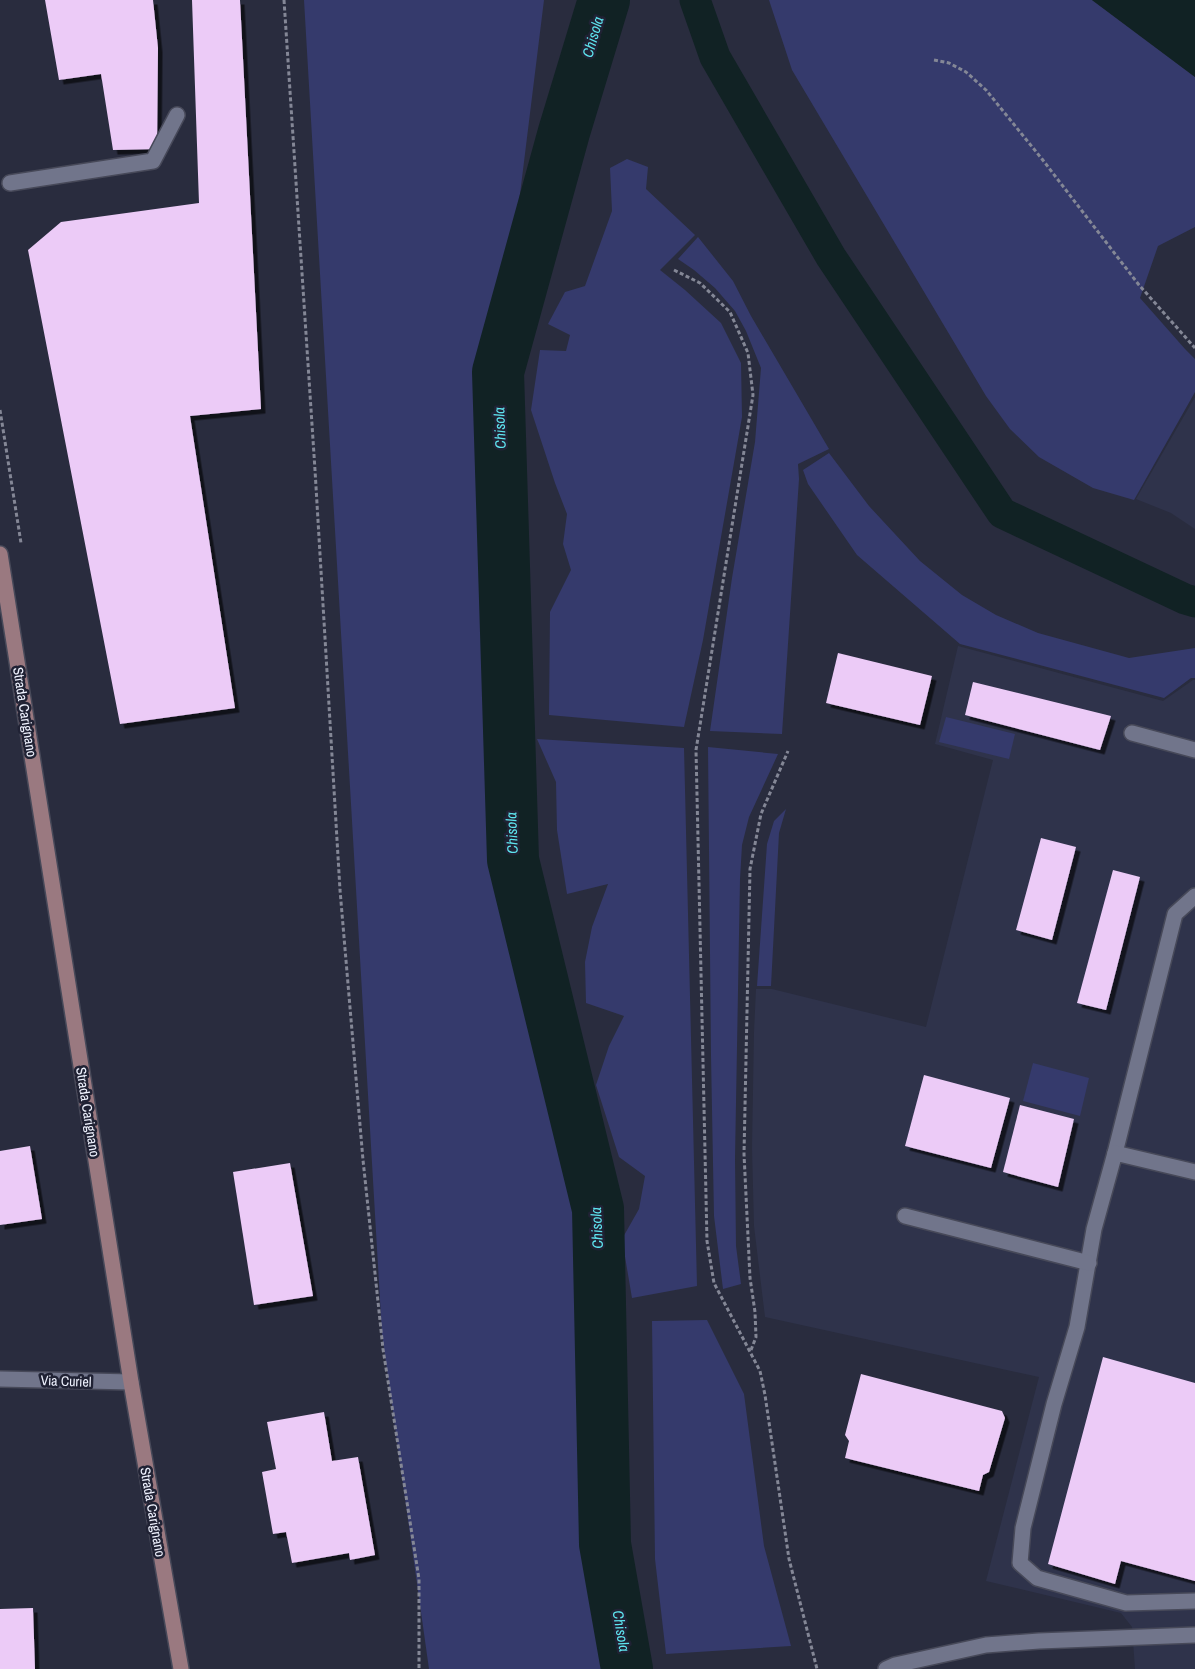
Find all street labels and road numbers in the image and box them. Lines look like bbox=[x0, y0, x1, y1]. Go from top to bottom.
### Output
street label: Strada Carignano bbox=[9, 666, 41, 758]
street label: Strada Carignano bbox=[72, 1066, 104, 1158]
street label: Via Curiel bbox=[40, 1371, 92, 1391]
street label: Strada Carignano bbox=[136, 1466, 170, 1558]

